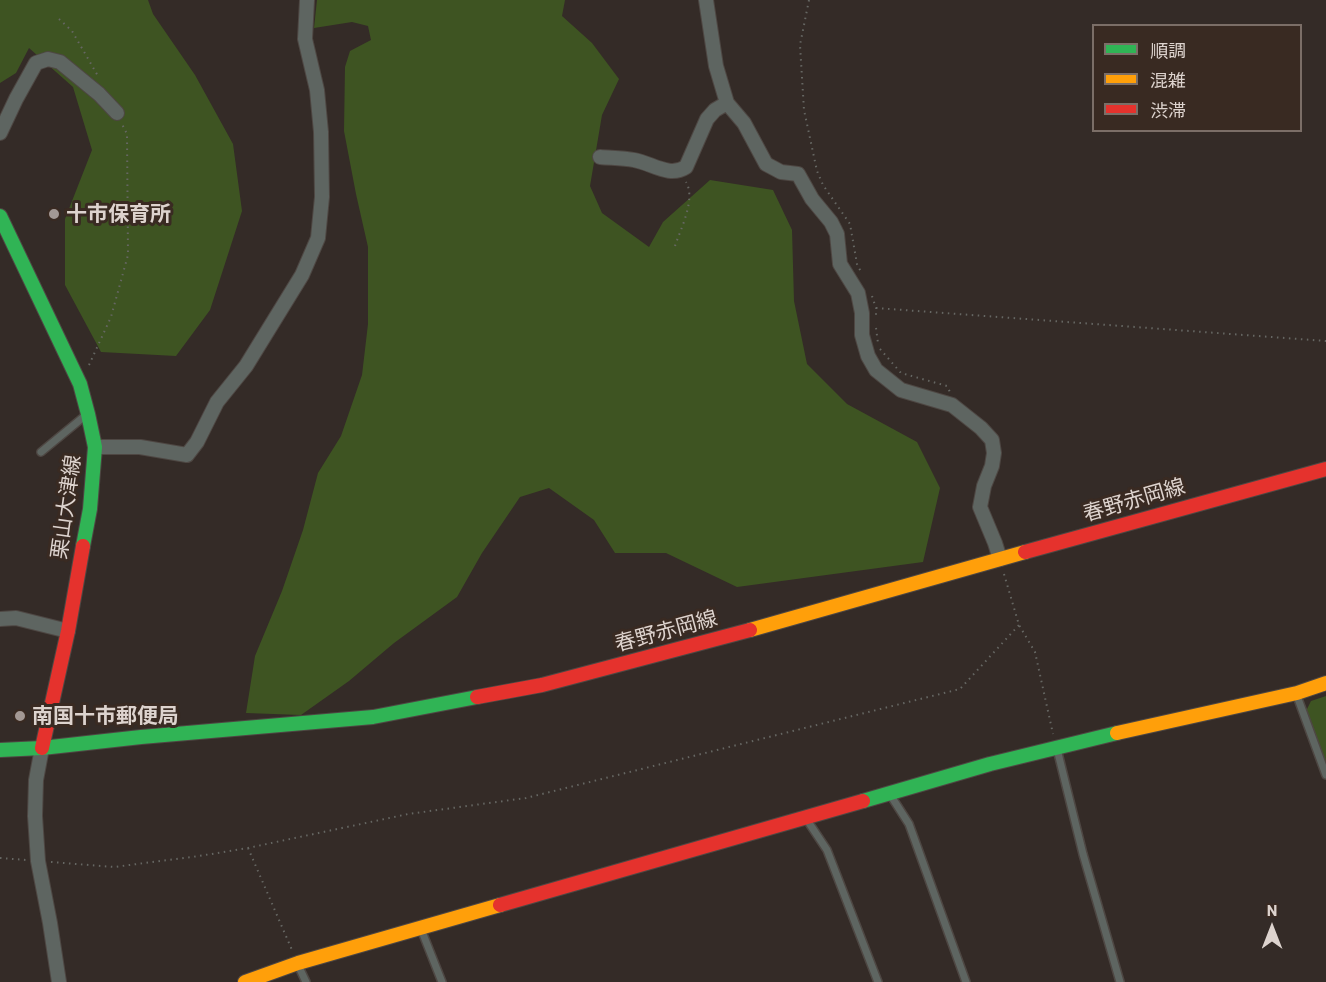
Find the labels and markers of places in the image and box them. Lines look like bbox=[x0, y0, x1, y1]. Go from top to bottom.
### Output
place label: 十市保育所 bbox=[66, 201, 171, 227]
marker: 十市保育所 bbox=[47, 207, 61, 221]
place label: 南国十市郵便局 bbox=[32, 703, 179, 729]
marker: 南国十市郵便局 bbox=[13, 709, 27, 723]

